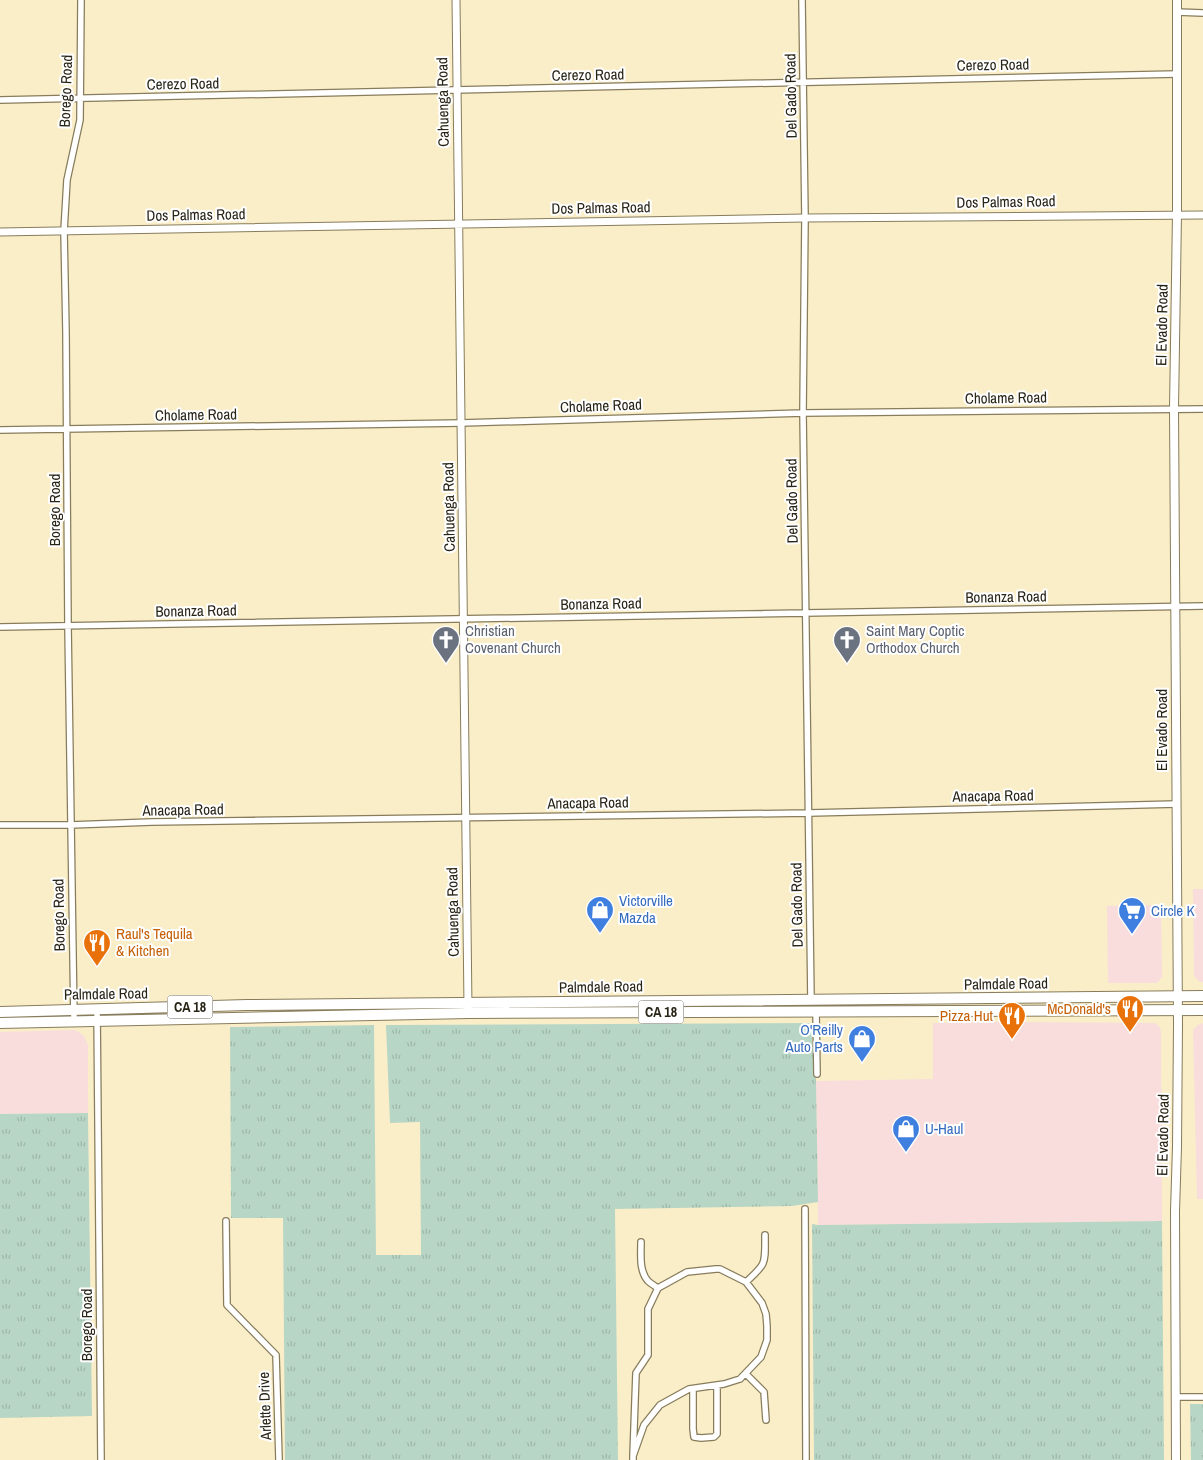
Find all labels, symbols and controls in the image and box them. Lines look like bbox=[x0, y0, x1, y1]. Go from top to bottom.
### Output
street label: Del Gado Road bbox=[779, 53, 802, 139]
street label: Cerezo Road bbox=[957, 53, 1029, 76]
street label: Borego Road bbox=[54, 54, 77, 128]
street label: Cahuenga Road bbox=[431, 57, 454, 147]
street label: Cerezo Road bbox=[552, 63, 624, 86]
street label: Cerezo Road bbox=[147, 72, 219, 95]
street label: Dos Palmas Road bbox=[956, 190, 1056, 213]
street label: Dos Palmas Road bbox=[551, 196, 651, 219]
street label: Dos Palmas Road bbox=[146, 203, 246, 226]
street label: El Evado Road bbox=[1150, 284, 1173, 366]
street label: Cholame Road bbox=[965, 386, 1047, 409]
street label: Cholame Road bbox=[560, 394, 642, 417]
street label: Cholame Road bbox=[155, 403, 237, 426]
street label: Del Gado Road bbox=[780, 458, 803, 544]
street label: Cahuenga Road bbox=[437, 462, 460, 552]
street label: Borego Road bbox=[44, 474, 65, 546]
street label: Bonanza Road bbox=[965, 585, 1047, 608]
street label: Bonanza Road bbox=[560, 592, 642, 615]
street label: Bonanza Road bbox=[155, 599, 237, 622]
place label: Christian Covenant Church bbox=[465, 620, 561, 658]
place label: Saint Mary Coptic Orthodox Church bbox=[866, 620, 964, 658]
church icon: Christian Covenant Church bbox=[431, 625, 461, 664]
church icon: Saint Mary Coptic Orthodox Church bbox=[832, 625, 862, 664]
street label: El Evado Road bbox=[1151, 689, 1172, 771]
street label: Anacapa Road bbox=[951, 784, 1034, 807]
street label: Anacapa Road bbox=[546, 791, 629, 814]
street label: Anacapa Road bbox=[141, 798, 224, 821]
street label: Del Gado Road bbox=[785, 862, 808, 948]
street label: Cahuenga Road bbox=[441, 867, 464, 957]
street label: Borego Road bbox=[47, 879, 70, 951]
place label: Victorville Mazda bbox=[619, 890, 673, 928]
shop icon: Victorville Mazda bbox=[585, 895, 615, 934]
supermarket icon: Circle K bbox=[1117, 896, 1147, 935]
place label: Circle K bbox=[1151, 900, 1196, 921]
place label: Raul's Tequila & Kitchen bbox=[116, 923, 193, 961]
restaurant icon: Raul's Tequila & Kitchen bbox=[82, 928, 112, 967]
street label: Palmdale Road bbox=[964, 972, 1048, 995]
street label: Palmdale Road bbox=[559, 975, 643, 998]
street label: Palmdale Road bbox=[64, 982, 148, 1005]
restaurant icon: McDonald's bbox=[1115, 994, 1145, 1033]
road number: CA 18 bbox=[168, 996, 212, 1019]
place label: McDonald's bbox=[1047, 998, 1111, 1019]
road number: CA 18 bbox=[638, 1000, 684, 1024]
restaurant icon: Pizza Hut bbox=[997, 1001, 1027, 1040]
place label: Pizza Hut bbox=[940, 1005, 994, 1026]
place label: O'Reilly Auto Parts bbox=[785, 1019, 844, 1057]
shop icon: O'Reilly Auto Parts bbox=[847, 1024, 877, 1063]
street label: El Evado Road bbox=[1151, 1094, 1174, 1176]
shop icon: U-Haul bbox=[891, 1114, 921, 1153]
place label: U-Haul bbox=[925, 1118, 963, 1139]
street label: Borego Road bbox=[76, 1289, 97, 1361]
street label: Arlette Drive bbox=[253, 1371, 276, 1442]

